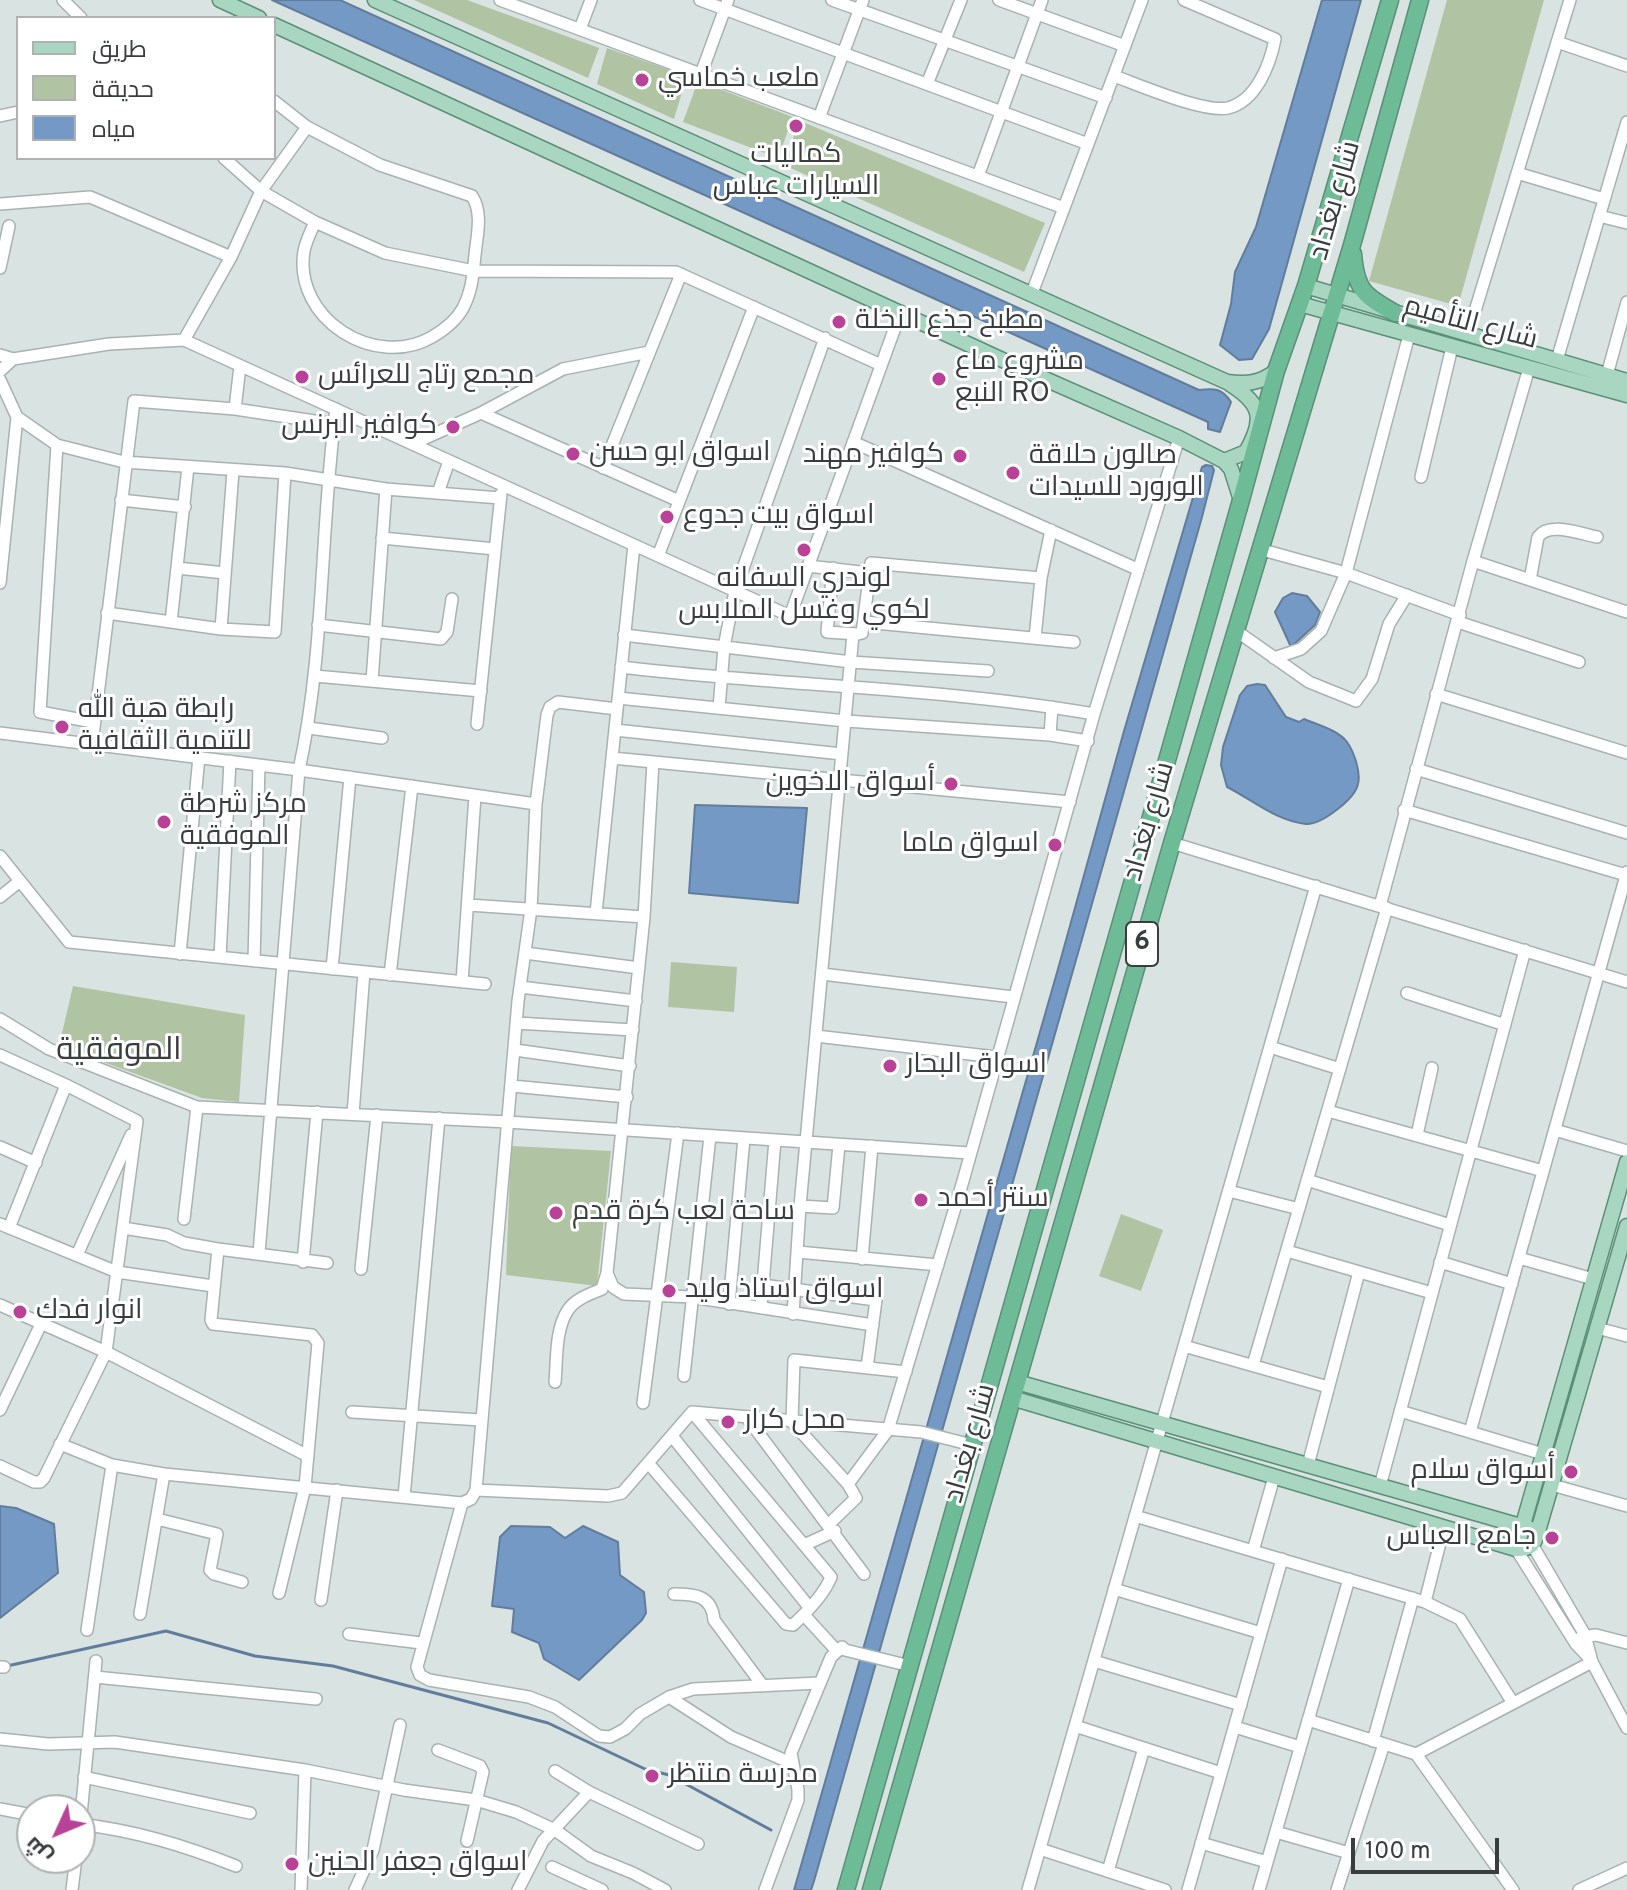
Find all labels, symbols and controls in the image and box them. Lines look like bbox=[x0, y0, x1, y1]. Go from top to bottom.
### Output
legend bbox=[16, 16, 276, 160]
text: طريق bbox=[92, 36, 147, 66]
place label: ملعب خماسي bbox=[658, 63, 820, 97]
marker: ملعب خماسي bbox=[633, 71, 651, 89]
text: حديقة bbox=[92, 76, 154, 106]
text: مياه bbox=[92, 116, 136, 146]
marker: كماليات السيارات عباس bbox=[787, 117, 805, 135]
street label: شارع بغداد bbox=[1304, 138, 1370, 264]
place label: كماليات السيارات عباس bbox=[713, 139, 879, 205]
street label: شارع التأميم bbox=[1399, 291, 1541, 359]
place label: مطبخ جذع النخلة bbox=[855, 305, 1044, 339]
marker: مطبخ جذع النخلة bbox=[830, 313, 848, 331]
place label: مشروع ماع النبع RO bbox=[955, 346, 1084, 412]
place label: مجمع رتاج للعرائس bbox=[318, 360, 534, 394]
marker: مجمع رتاج للعرائس bbox=[293, 368, 311, 386]
marker: مشروع ماع النبع RO bbox=[930, 370, 948, 388]
place label: كوافير البرنس bbox=[281, 410, 437, 444]
marker: كوافير البرنس bbox=[444, 418, 462, 436]
place label: اسواق ابو حسن bbox=[589, 437, 771, 471]
place label: كوافير مهند bbox=[803, 439, 944, 473]
place label: صالون حلاقة الورورد للسيدات bbox=[1029, 440, 1204, 506]
marker: اسواق ابو حسن bbox=[564, 445, 582, 463]
marker: كوافير مهند bbox=[951, 447, 969, 465]
marker: صالون حلاقة الورورد للسيدات bbox=[1004, 464, 1022, 482]
place label: اسواق بيت جدوع bbox=[683, 500, 875, 534]
marker: اسواق بيت جدوع bbox=[658, 508, 676, 526]
marker: لوندري السفانه لكوي وغسل الملابس bbox=[795, 541, 813, 559]
place label: لوندري السفانه لكوي وغسل الملابس bbox=[678, 563, 930, 629]
place label: رابطة هبة الله للتنمية الثقافية bbox=[78, 694, 252, 760]
marker: رابطة هبة الله للتنمية الثقافية bbox=[53, 718, 71, 736]
street label: شارع بغداد bbox=[1118, 759, 1184, 885]
place label: أسواق الاخوين bbox=[766, 767, 935, 801]
marker: أسواق الاخوين bbox=[942, 775, 960, 793]
place label: مركز شرطة الموفقية bbox=[180, 789, 307, 855]
marker: مركز شرطة الموفقية bbox=[155, 813, 173, 831]
place label: اسواق ماما bbox=[901, 828, 1039, 862]
marker: اسواق ماما bbox=[1046, 836, 1064, 854]
road number: 6 bbox=[1126, 922, 1158, 966]
district label: الموفقية bbox=[56, 1034, 182, 1072]
place label: اسواق البحار bbox=[906, 1049, 1047, 1083]
marker: اسواق البحار bbox=[881, 1057, 899, 1075]
place label: سنتر أحمد bbox=[937, 1183, 1049, 1217]
marker: سنتر أحمد bbox=[912, 1191, 930, 1209]
place label: ساحة لعب كرة قدم bbox=[572, 1196, 795, 1230]
marker: ساحة لعب كرة قدم bbox=[547, 1204, 565, 1222]
place label: اسواق استاذ وليد bbox=[685, 1274, 884, 1308]
marker: اسواق استاذ وليد bbox=[660, 1282, 678, 1300]
place label: انوار فدك bbox=[36, 1295, 143, 1329]
marker: انوار فدك bbox=[11, 1303, 29, 1321]
street label: شارع بغداد bbox=[939, 1381, 1005, 1507]
place label: محل كرار bbox=[744, 1405, 846, 1439]
marker: محل كرار bbox=[719, 1413, 737, 1431]
place label: أسواق سلام bbox=[1410, 1455, 1555, 1489]
marker: أسواق سلام bbox=[1562, 1463, 1580, 1481]
place label: جامع العباس bbox=[1387, 1521, 1536, 1555]
marker: جامع العباس bbox=[1543, 1529, 1561, 1547]
place label: مدرسة منتظر bbox=[668, 1759, 818, 1793]
marker: مدرسة منتظر bbox=[643, 1767, 661, 1785]
north arrow bbox=[16, 1794, 96, 1874]
scale bar bbox=[1355, 1822, 1503, 1872]
text: ش bbox=[20, 1830, 59, 1869]
text: 100 m bbox=[1365, 1837, 1431, 1867]
place label: اسواق جعفر الحنين bbox=[308, 1847, 528, 1881]
marker: اسواق جعفر الحنين bbox=[283, 1855, 301, 1873]

